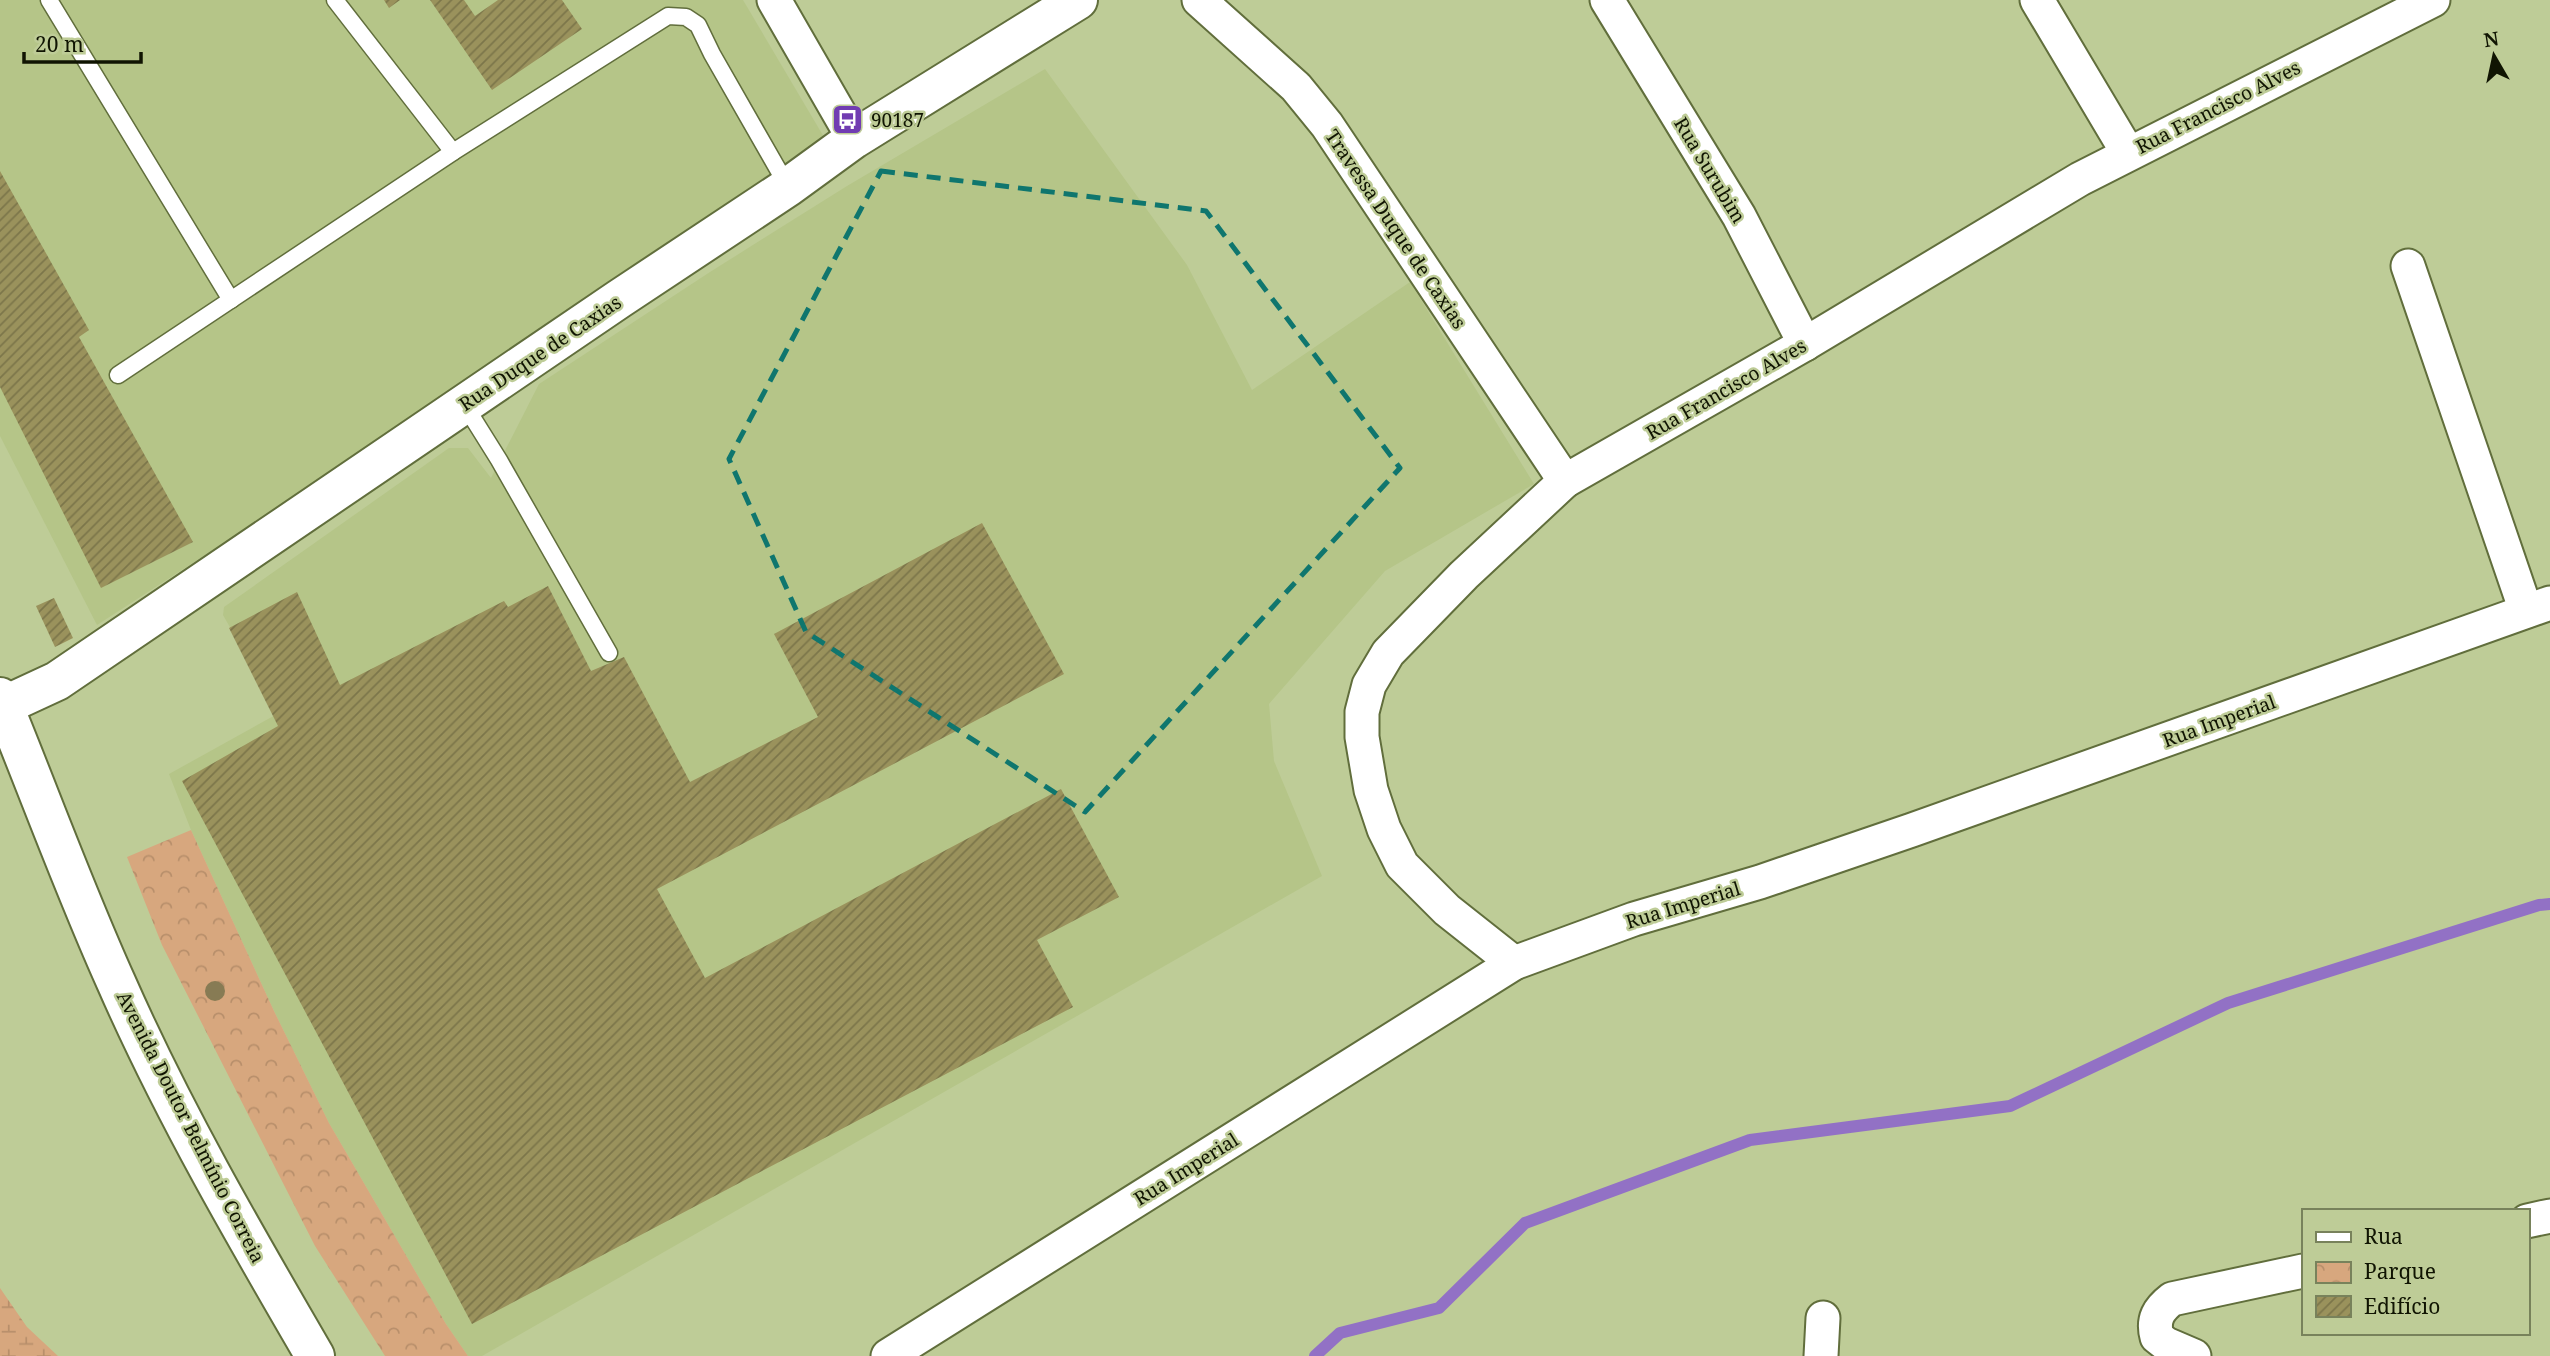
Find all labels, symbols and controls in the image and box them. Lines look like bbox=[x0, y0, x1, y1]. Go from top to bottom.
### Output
scale bar bbox=[24, 21, 142, 65]
north arrow bbox=[2459, 21, 2529, 91]
text: N bbox=[2482, 25, 2501, 53]
text: 20 m bbox=[35, 30, 84, 58]
street label: Rua Francisco Alves bbox=[2131, 54, 2305, 160]
bus stop icon: 90187 bbox=[831, 103, 865, 137]
place label: 90187 bbox=[871, 107, 924, 133]
street label: Rua Surubim bbox=[1668, 112, 1752, 228]
street label: Travessa Duque de Caxias bbox=[1320, 124, 1472, 334]
street label: Rua Duque de Caxias bbox=[454, 289, 626, 417]
street label: Rua Francisco Alves bbox=[1641, 332, 1811, 446]
street label: Rua Imperial bbox=[2159, 688, 2279, 753]
street label: Rua Imperial bbox=[1623, 875, 1744, 935]
street label: Avenida Doutor Belmínio Correia bbox=[111, 987, 271, 1267]
street label: Rua Imperial bbox=[1129, 1127, 1243, 1211]
legend bbox=[2302, 1209, 2529, 1335]
text: Rua bbox=[2364, 1222, 2403, 1250]
text: Parque bbox=[2364, 1257, 2436, 1285]
text: Edifício bbox=[2364, 1292, 2440, 1320]

